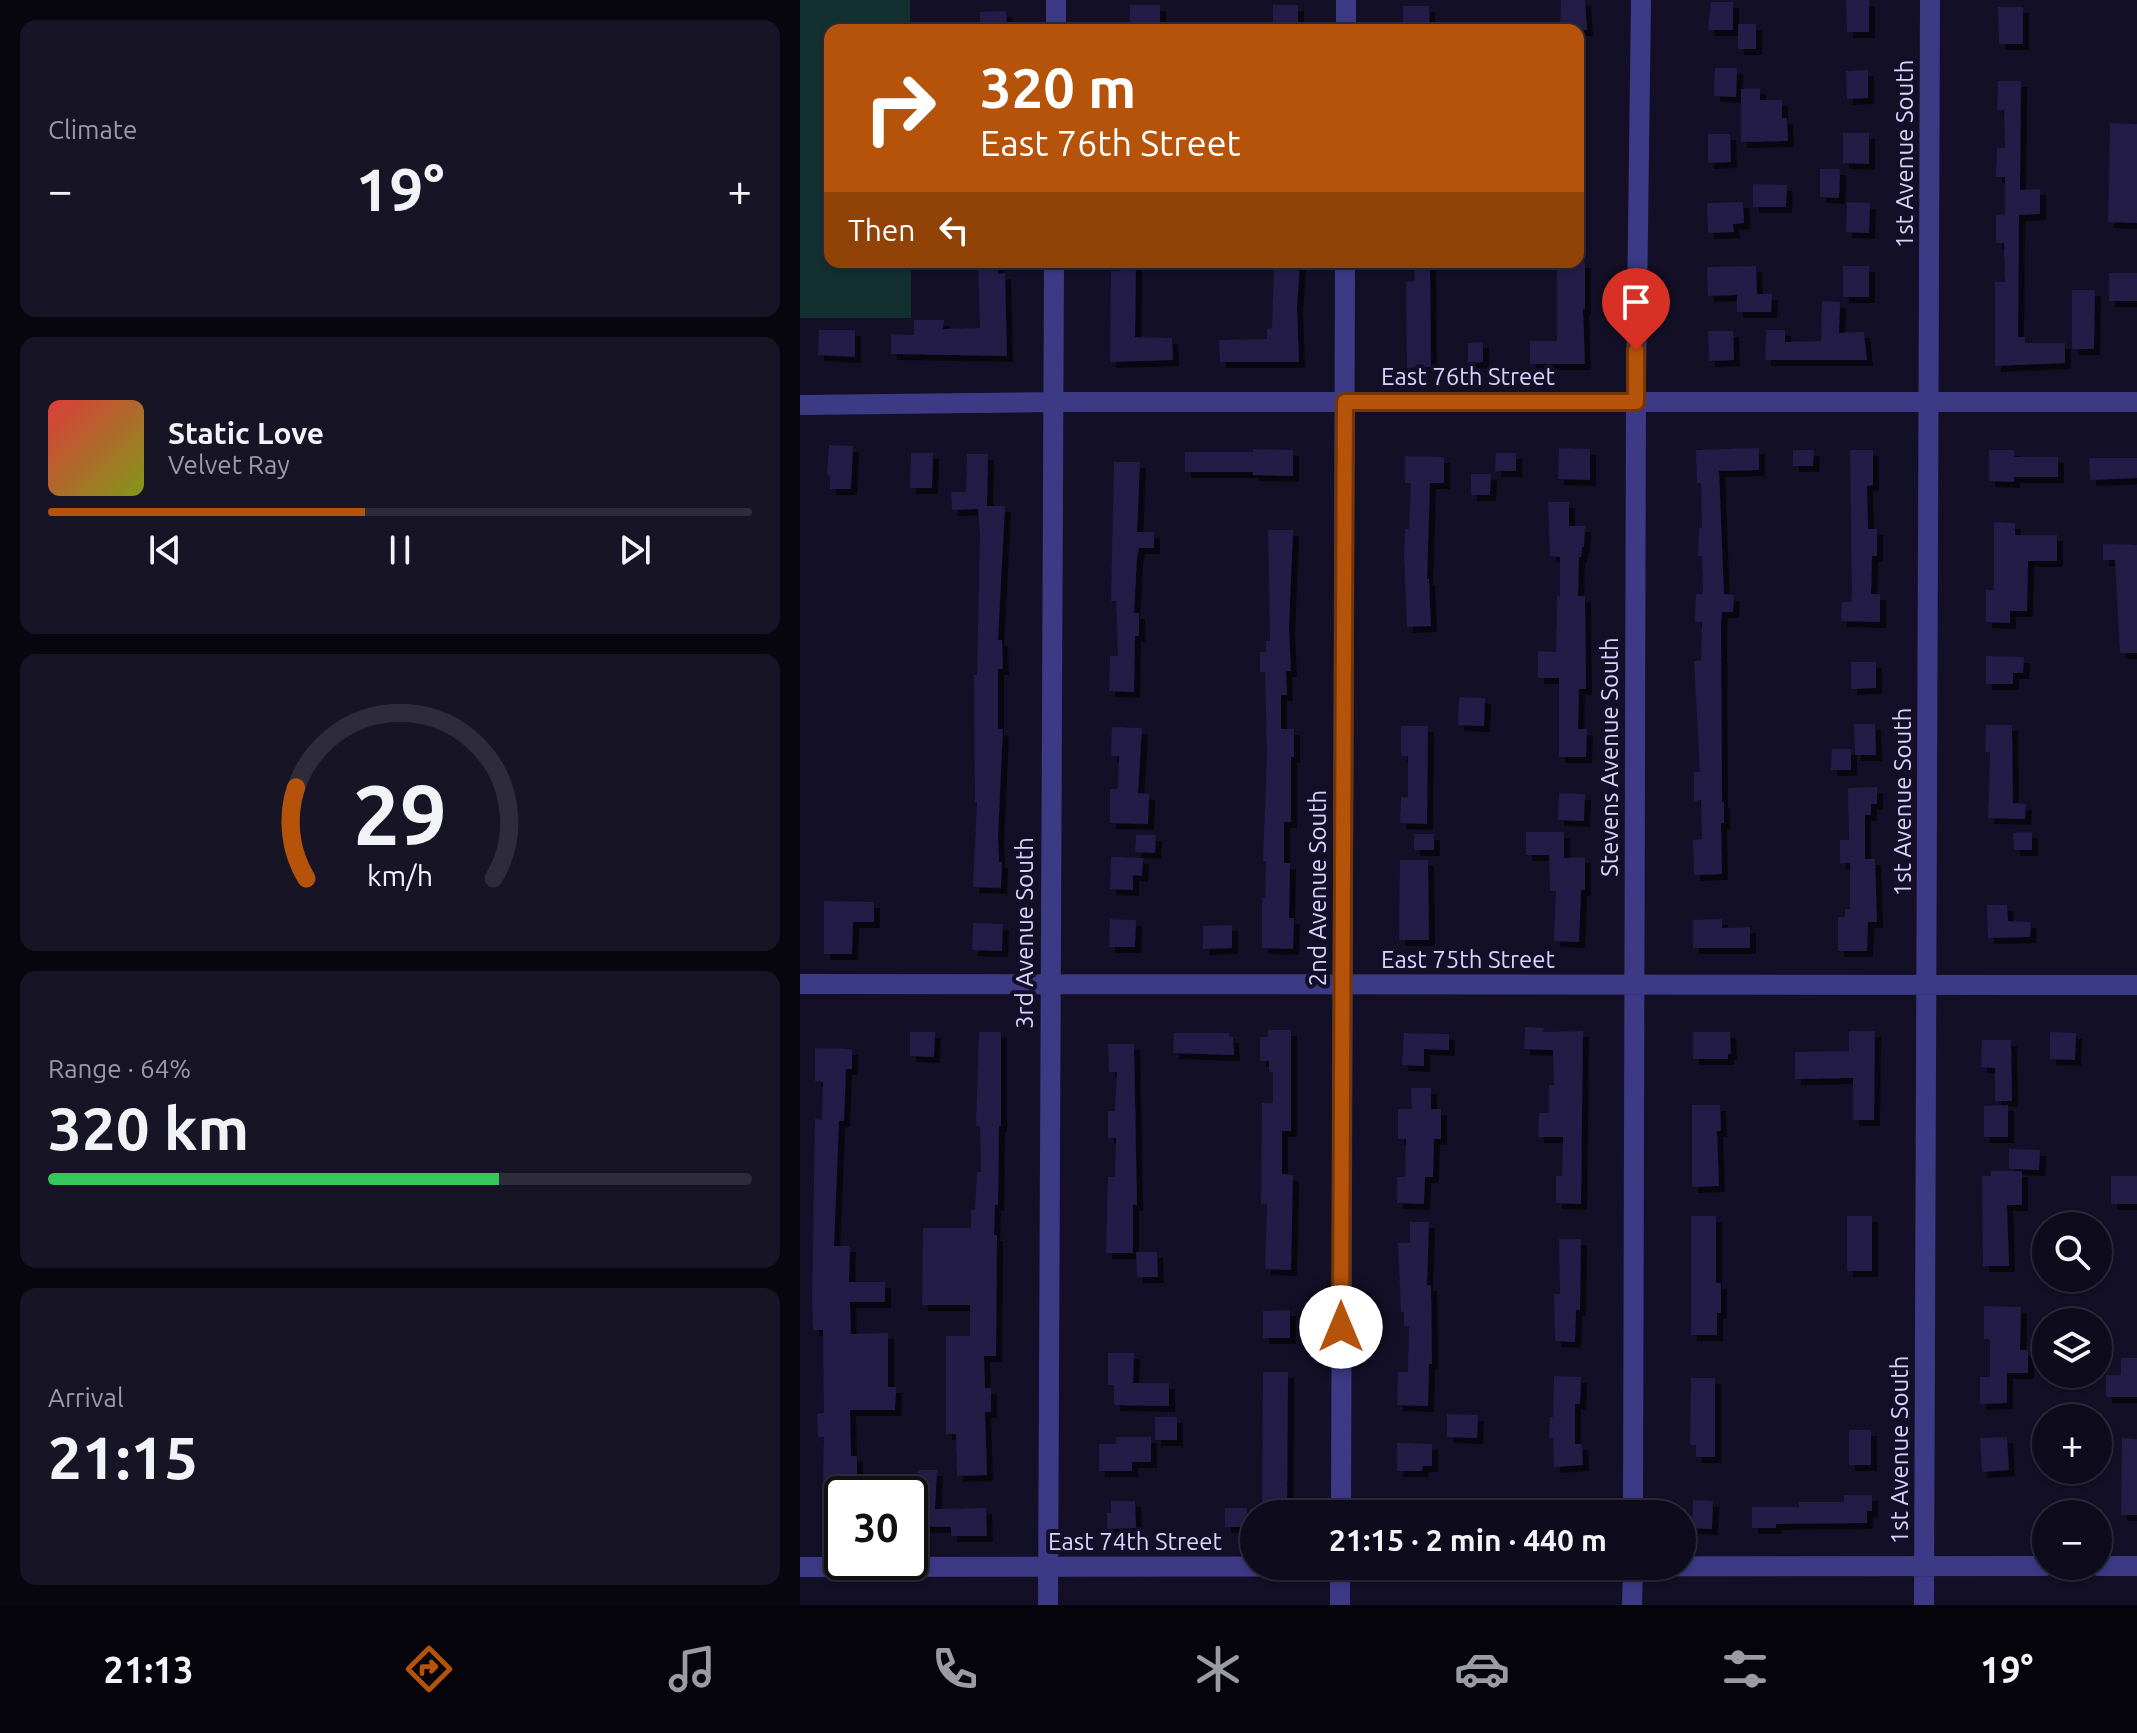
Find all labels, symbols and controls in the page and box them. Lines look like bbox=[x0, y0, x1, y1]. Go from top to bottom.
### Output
icon: right bbox=[848, 56, 952, 160]
text: 320 m bbox=[980, 56, 1136, 119]
street label: 1st Avenue South bbox=[1891, 60, 1918, 248]
text: Climate bbox=[48, 115, 137, 144]
text: East 76th Street bbox=[980, 122, 1241, 163]
text: 19° bbox=[356, 155, 444, 222]
text: − bbox=[48, 165, 73, 214]
text: + bbox=[727, 165, 752, 214]
icon: left bbox=[932, 208, 976, 252]
text: Then bbox=[848, 213, 916, 247]
pin bbox=[1602, 268, 1670, 350]
icon: arrive bbox=[1614, 280, 1658, 324]
street label: East 76th Street bbox=[1381, 363, 1555, 390]
text: Static Love bbox=[168, 416, 324, 450]
text: Velvet Ray bbox=[168, 450, 290, 479]
icon: previous bbox=[143, 528, 187, 572]
icon: pause bbox=[378, 528, 422, 572]
icon: next bbox=[613, 528, 657, 572]
street label: Stevens Avenue South bbox=[1596, 637, 1623, 877]
street label: 1st Avenue South bbox=[1889, 708, 1916, 896]
text: 29 bbox=[353, 766, 447, 860]
street label: 2nd Avenue South bbox=[1304, 790, 1331, 986]
street label: 3rd Avenue South bbox=[1011, 837, 1038, 1029]
text: km/h bbox=[367, 859, 433, 891]
street label: East 75th Street bbox=[1381, 946, 1555, 973]
text: Range · 64% bbox=[48, 1054, 191, 1083]
text: 320 km bbox=[48, 1094, 249, 1161]
map controls bbox=[2032, 1212, 2112, 1580]
button: search bbox=[2032, 1212, 2112, 1292]
position arrow bbox=[1299, 1285, 1383, 1369]
button: layers bbox=[2032, 1308, 2112, 1388]
street label: 1st Avenue South bbox=[1886, 1356, 1913, 1544]
text: Arrival bbox=[48, 1383, 124, 1412]
button: + bbox=[2032, 1404, 2112, 1484]
text: 21:15 bbox=[48, 1423, 198, 1490]
speed limit sign: 30 bbox=[824, 1476, 928, 1580]
button: − bbox=[2032, 1500, 2112, 1580]
text: 21:15 · 2 min · 440 m bbox=[1329, 1523, 1607, 1557]
street label: East 74th Street bbox=[1048, 1528, 1222, 1555]
icon: directions bbox=[401, 1641, 457, 1697]
icon: music bbox=[664, 1641, 720, 1697]
icon: phone bbox=[927, 1641, 983, 1697]
icon: climate bbox=[1190, 1641, 1246, 1697]
icon: car bbox=[1454, 1641, 1510, 1697]
icon: filters bbox=[1717, 1641, 1773, 1697]
text: 21:13 bbox=[104, 1649, 194, 1690]
text: 19° bbox=[1980, 1649, 2033, 1690]

